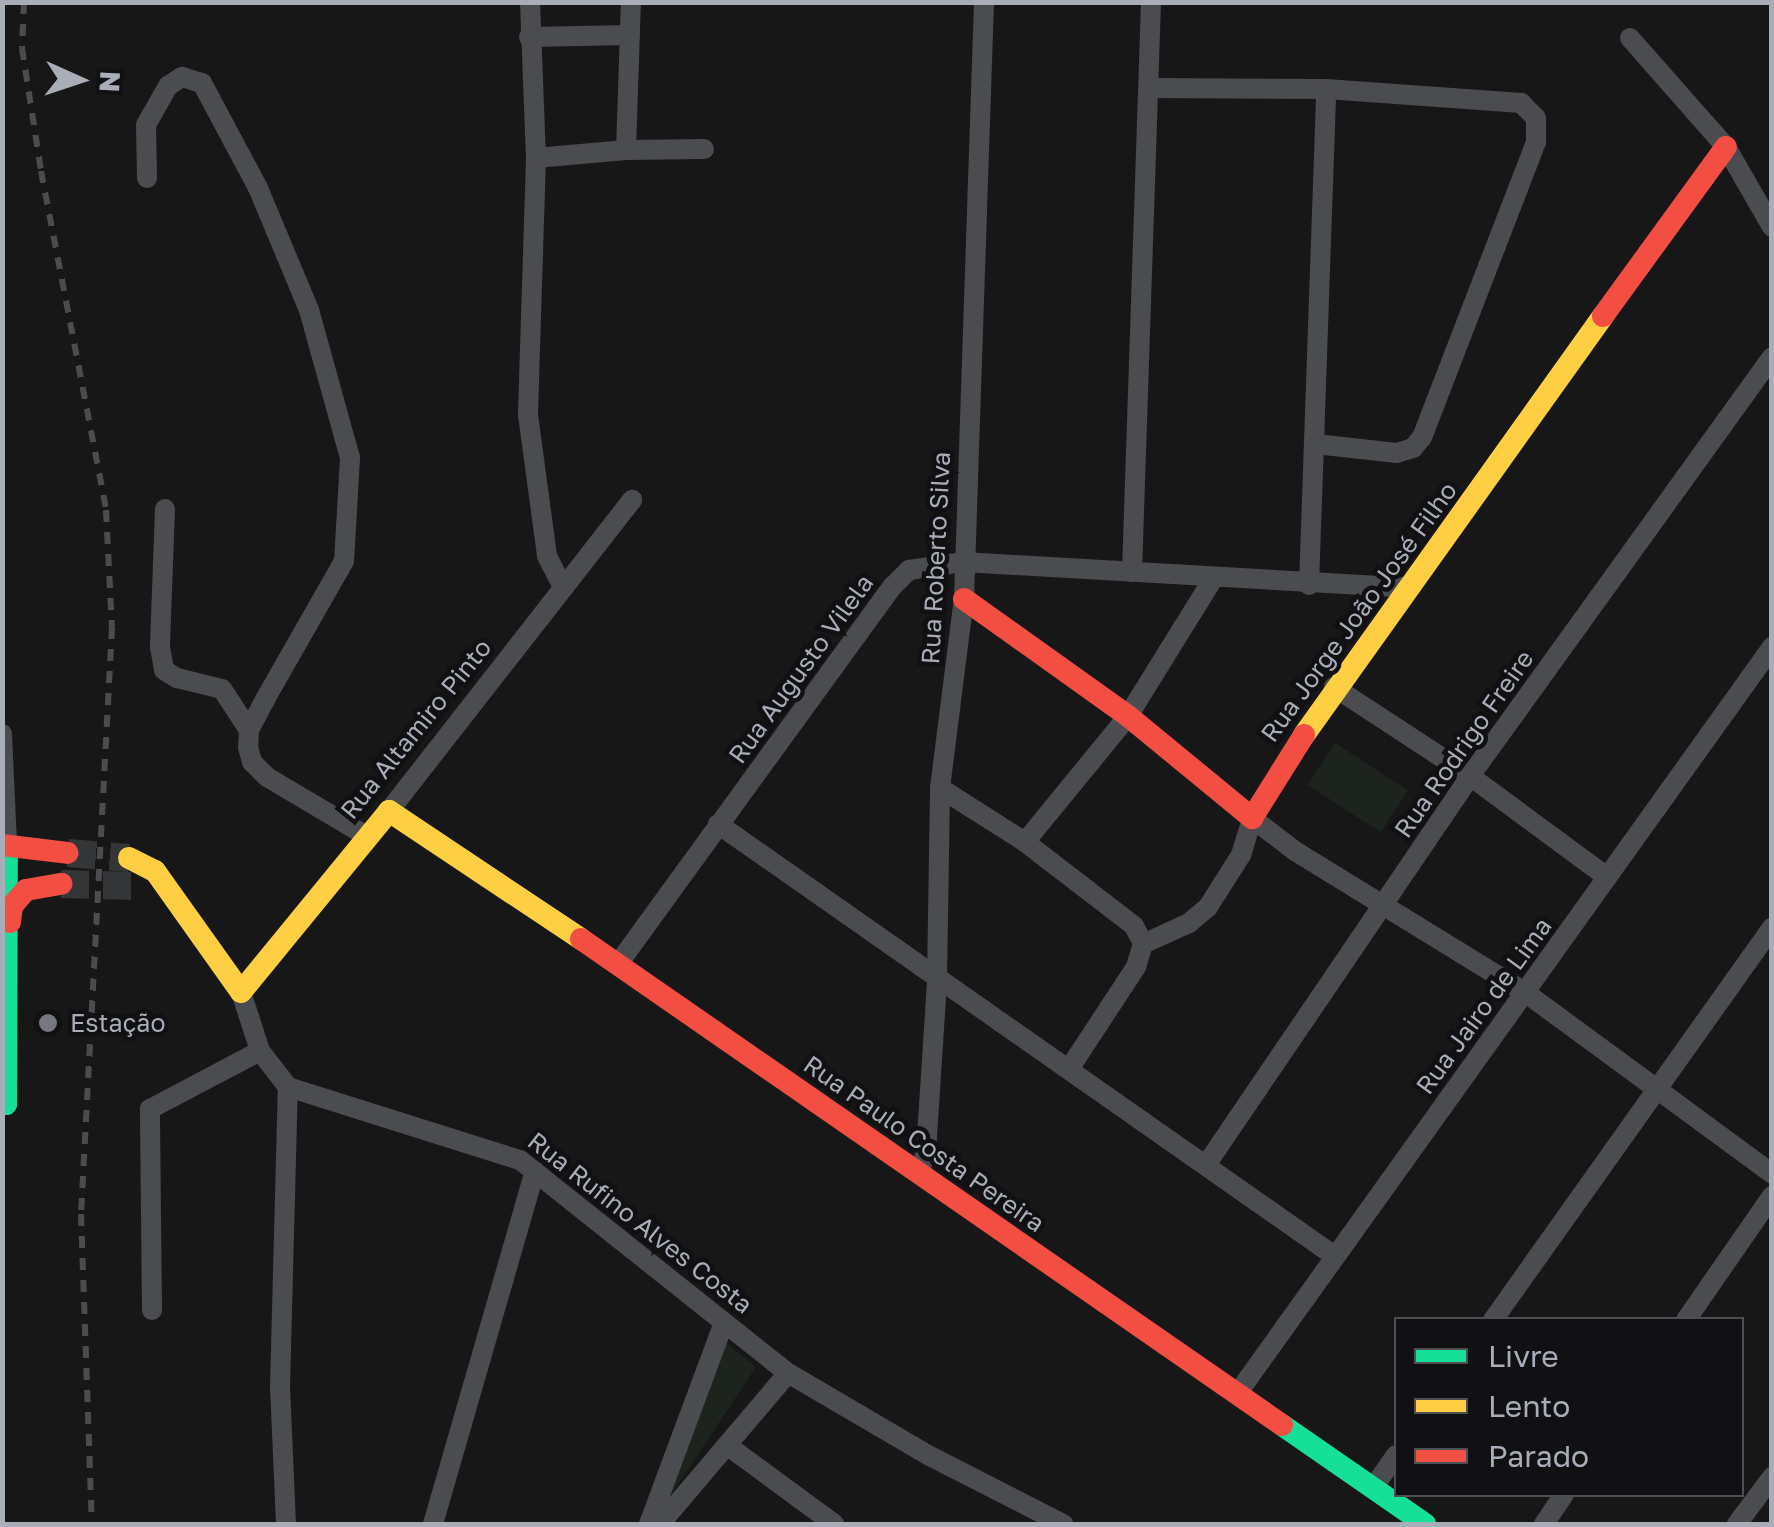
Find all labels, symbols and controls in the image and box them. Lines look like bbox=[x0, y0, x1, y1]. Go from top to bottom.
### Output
north arrow bbox=[30, 30, 130, 130]
text: N bbox=[93, 70, 127, 93]
street label: Rua Roberto Silva bbox=[915, 451, 957, 665]
street label: Rua Jorge João José Filho bbox=[1255, 476, 1463, 748]
street label: Rua Augusto Vilela bbox=[722, 569, 880, 769]
street label: Rua Altamiro Pinto bbox=[334, 633, 498, 825]
street label: Rua Rodrigo Freire bbox=[1388, 645, 1540, 843]
street label: Rua Jairo de Lima bbox=[1410, 912, 1558, 1100]
place label: Estação bbox=[70, 1008, 165, 1038]
marker: Estação bbox=[35, 1010, 61, 1036]
street label: Rua Paulo Costa Pereira bbox=[798, 1049, 1050, 1239]
street label: Rua Rufino Alves Costa bbox=[522, 1126, 758, 1320]
legend bbox=[1394, 1317, 1744, 1497]
text: Livre bbox=[1488, 1338, 1559, 1374]
text: Lento bbox=[1488, 1388, 1570, 1424]
text: Parado bbox=[1488, 1438, 1589, 1474]

